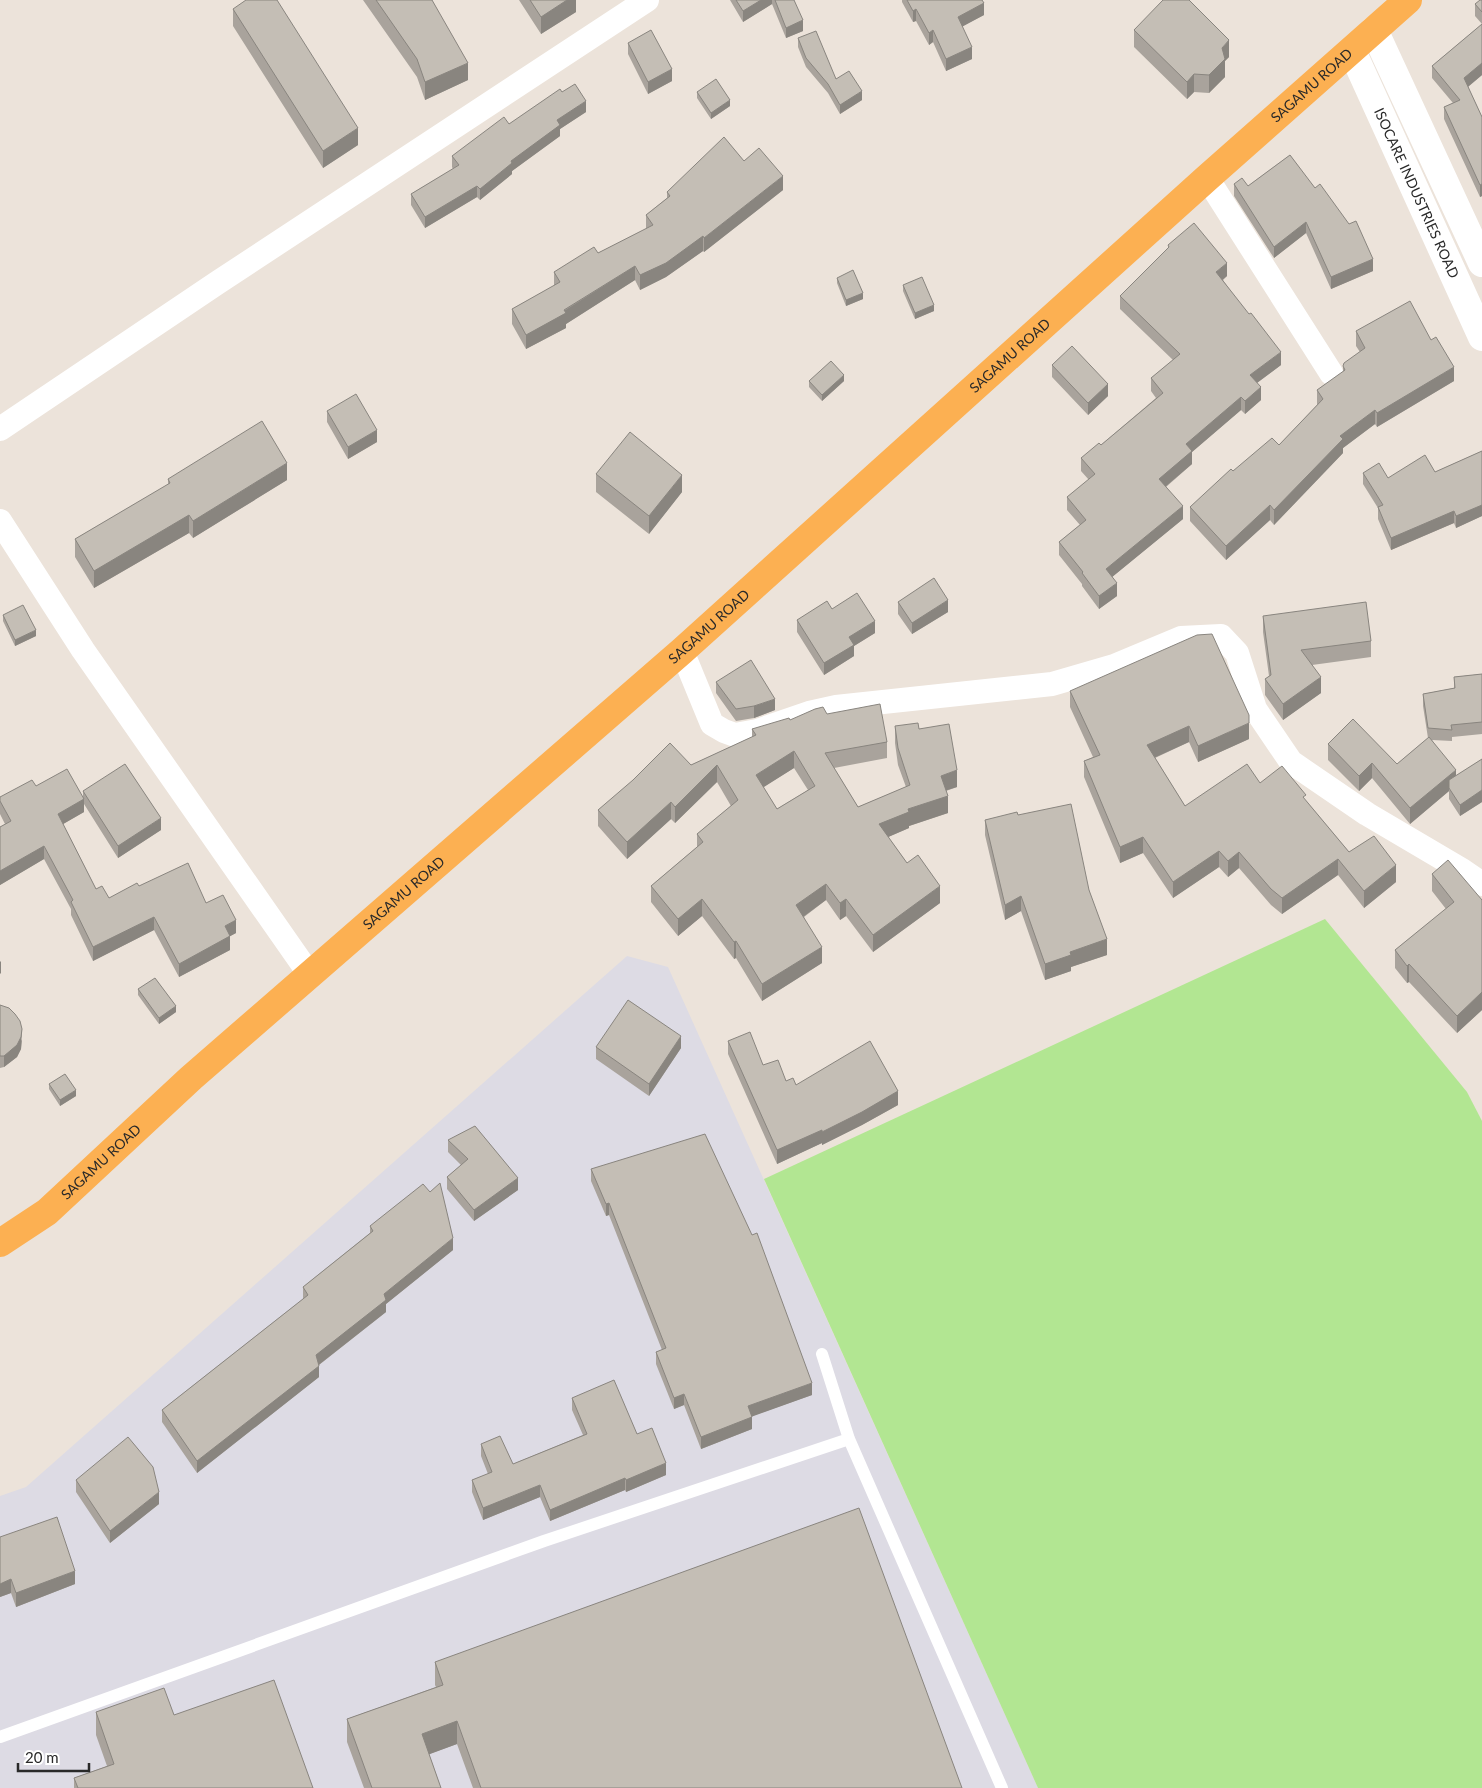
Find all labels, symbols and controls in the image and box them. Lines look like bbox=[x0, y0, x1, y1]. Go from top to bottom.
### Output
street label: SAGAMU ROAD bbox=[1267, 45, 1355, 126]
street label: ISOCARE INDUSTRIES ROAD bbox=[1371, 105, 1463, 281]
street label: SAGAMU ROAD bbox=[966, 314, 1053, 396]
street label: SAGAMU ROAD bbox=[665, 586, 753, 667]
street label: SAGAMU ROAD bbox=[359, 852, 448, 933]
street label: SAGAMU ROAD bbox=[57, 1120, 144, 1203]
scale bar bbox=[18, 1740, 89, 1772]
text: 20 m bbox=[25, 1748, 59, 1766]

